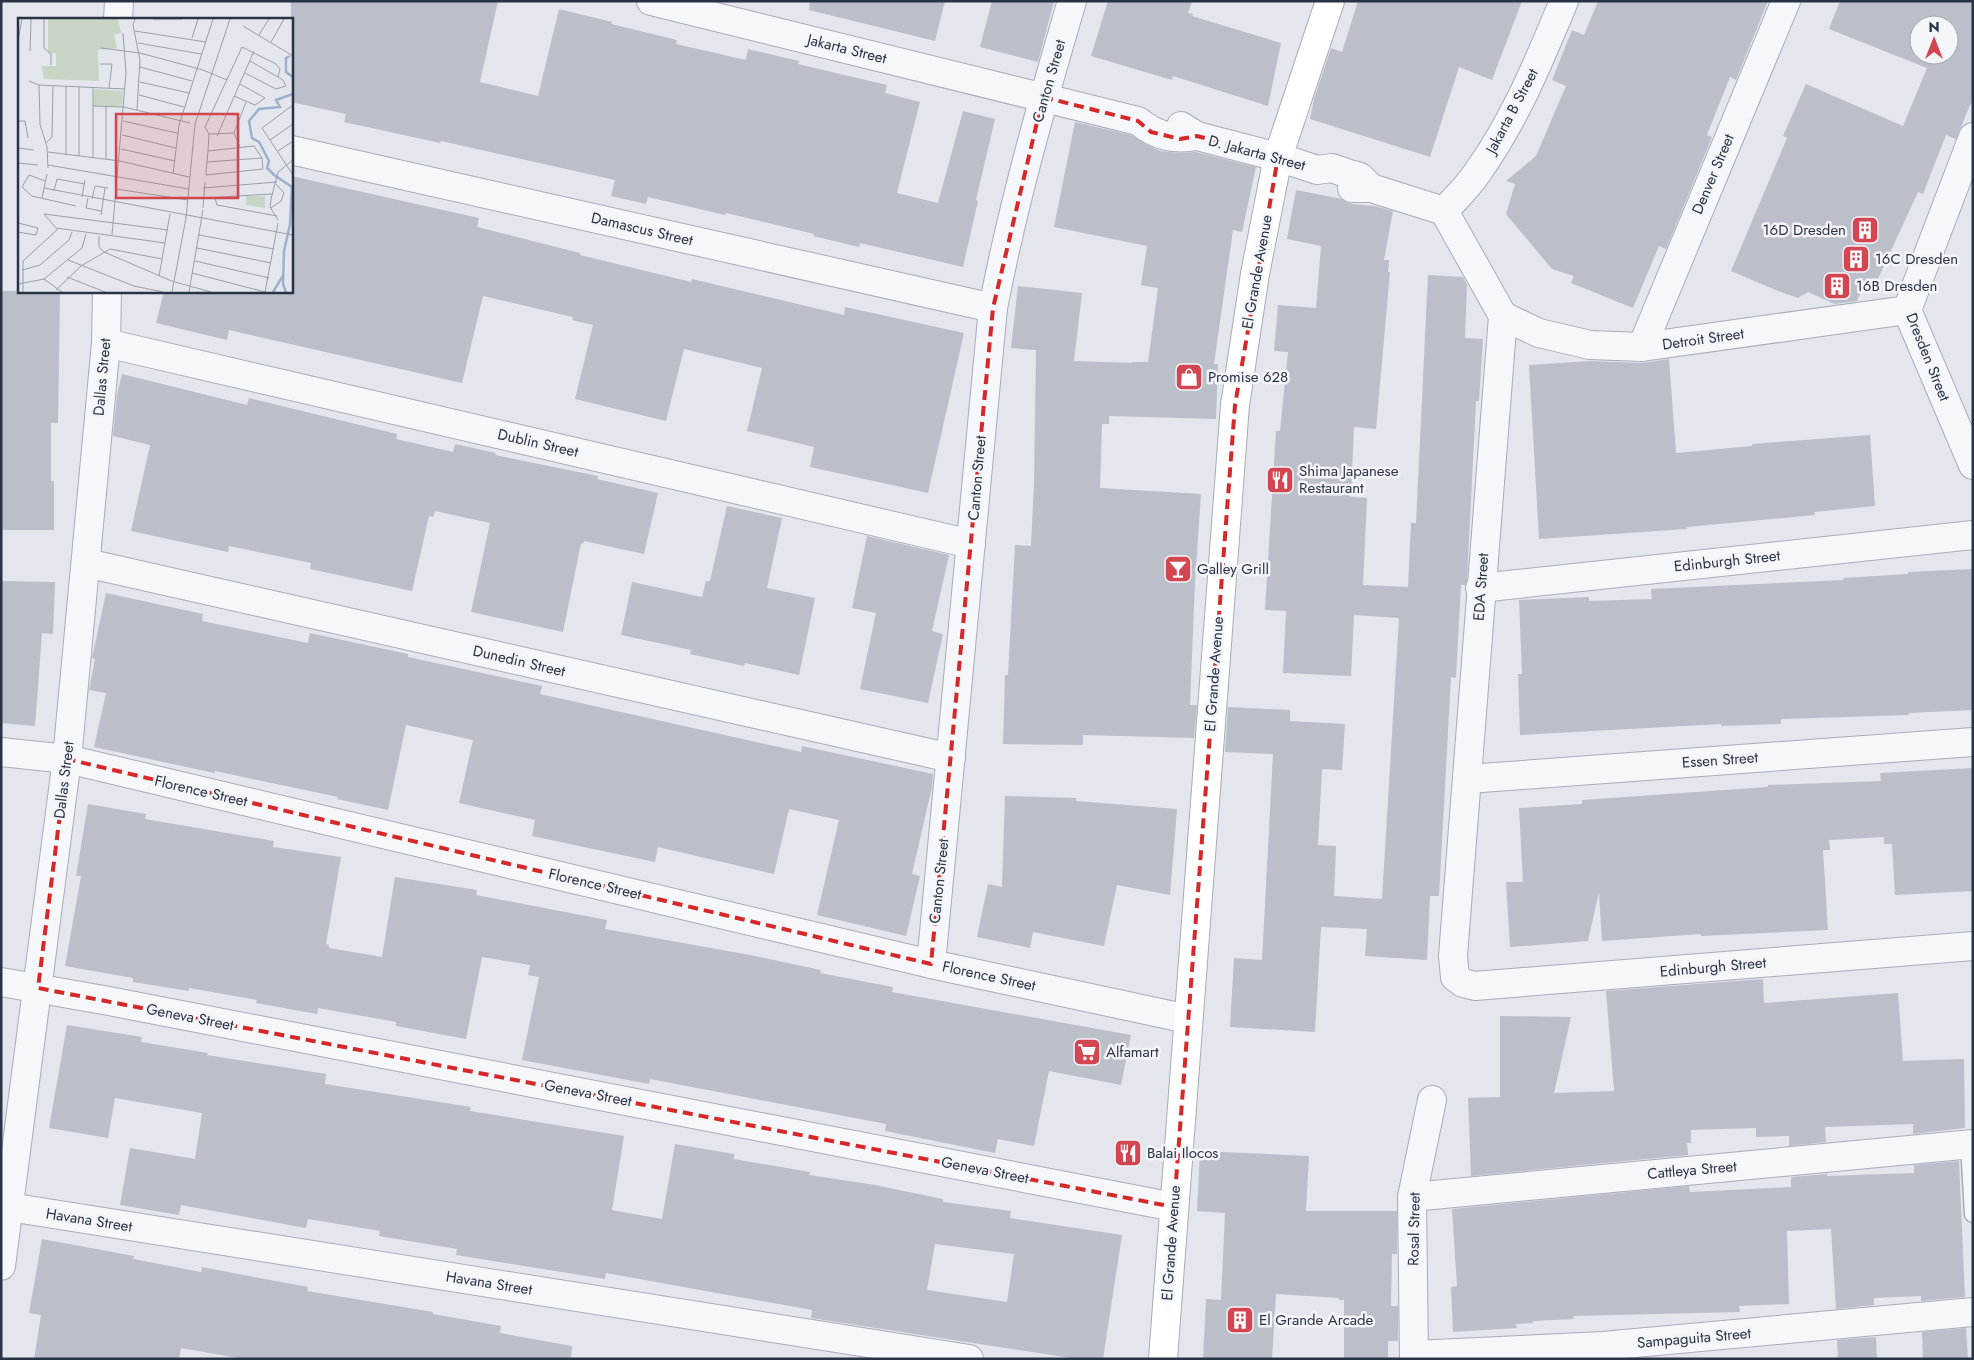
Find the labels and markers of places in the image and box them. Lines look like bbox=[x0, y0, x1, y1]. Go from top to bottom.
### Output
building icon: 16D Dresden bbox=[1850, 215, 1880, 245]
place label: 16D Dresden bbox=[1763, 219, 1846, 241]
building icon: 16C Dresden bbox=[1841, 244, 1871, 274]
place label: 16C Dresden bbox=[1875, 248, 1958, 270]
building icon: 16B Dresden bbox=[1822, 271, 1852, 301]
place label: 16B Dresden bbox=[1856, 275, 1937, 297]
shop icon: Promise 628 bbox=[1174, 362, 1204, 392]
place label: Promise 628 bbox=[1208, 366, 1288, 388]
place label: Shima Japanese Restaurant bbox=[1299, 460, 1399, 499]
restaurant icon: Shima Japanese Restaurant bbox=[1265, 465, 1295, 495]
bar icon: Galley Grill bbox=[1163, 554, 1193, 584]
place label: Galley Grill bbox=[1197, 558, 1269, 580]
supermarket icon: Alfamart bbox=[1072, 1037, 1102, 1067]
place label: Alfamart bbox=[1106, 1041, 1159, 1063]
restaurant icon: Balai Ilocos bbox=[1113, 1138, 1143, 1168]
place label: Balai Ilocos bbox=[1147, 1142, 1218, 1164]
building icon: El Grande Arcade bbox=[1225, 1305, 1255, 1335]
place label: El Grande Arcade bbox=[1259, 1309, 1374, 1331]

